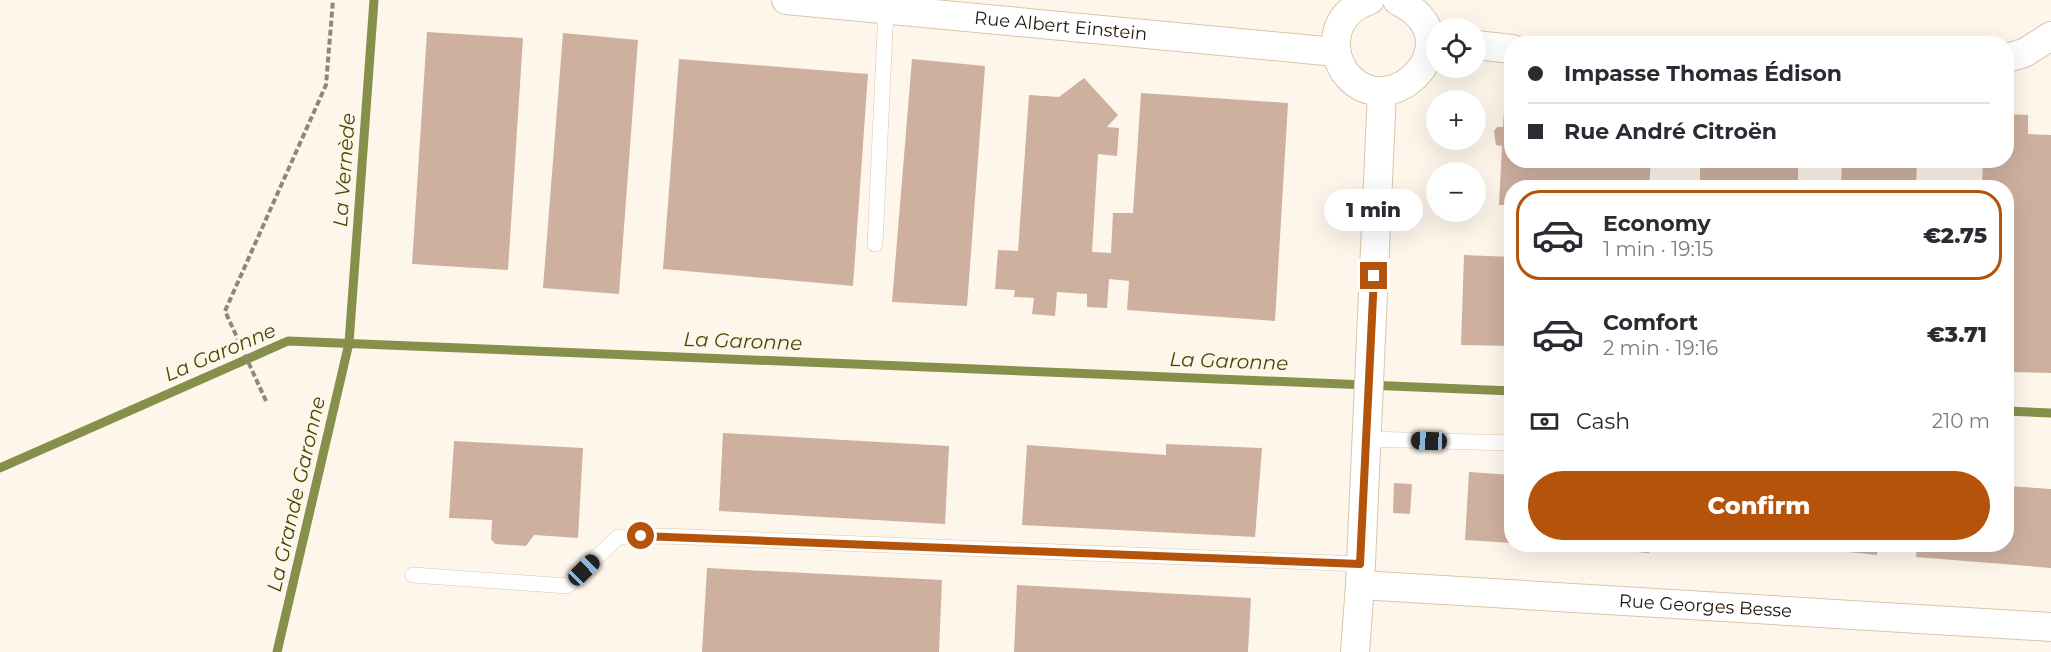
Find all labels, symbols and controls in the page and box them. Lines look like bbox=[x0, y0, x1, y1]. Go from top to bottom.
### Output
street label: Rue Albert Einstein bbox=[973, 7, 1148, 45]
map controls bbox=[1426, 18, 1486, 222]
button: locate bbox=[1426, 18, 1486, 78]
text: Impasse Thomas Édison bbox=[1564, 60, 1842, 87]
button: + bbox=[1426, 90, 1486, 150]
water label: La Vernède bbox=[328, 112, 360, 228]
text: Rue André Citroën bbox=[1564, 118, 1777, 145]
button: − bbox=[1426, 162, 1486, 222]
callout: 1 min bbox=[1324, 189, 1424, 231]
text: 1 min bbox=[1346, 198, 1401, 222]
icon: car bbox=[1531, 208, 1585, 262]
text: Economy bbox=[1603, 210, 1711, 237]
text: €2.75 bbox=[1923, 222, 1987, 249]
text: 1 min · 19:15 bbox=[1603, 237, 1713, 261]
route end bbox=[1360, 262, 1387, 289]
icon: car bbox=[1531, 307, 1585, 361]
text: Comfort bbox=[1603, 309, 1698, 336]
water label: La Garonne bbox=[161, 318, 279, 386]
text: €3.71 bbox=[1927, 321, 1987, 348]
water label: La Garonne bbox=[683, 327, 803, 355]
text: 2 min · 19:16 bbox=[1603, 336, 1718, 360]
water label: La Garonne bbox=[1169, 347, 1289, 375]
water label: La Grande Garonne bbox=[262, 394, 330, 594]
icon: cash bbox=[1528, 405, 1561, 438]
text: Cash bbox=[1576, 408, 1630, 435]
text: 210 m bbox=[1932, 409, 1990, 433]
car bbox=[1411, 431, 1447, 451]
button: Confirm bbox=[1528, 471, 1990, 540]
route start bbox=[627, 522, 654, 549]
car bbox=[565, 551, 603, 589]
street label: Rue Georges Besse bbox=[1618, 590, 1793, 622]

